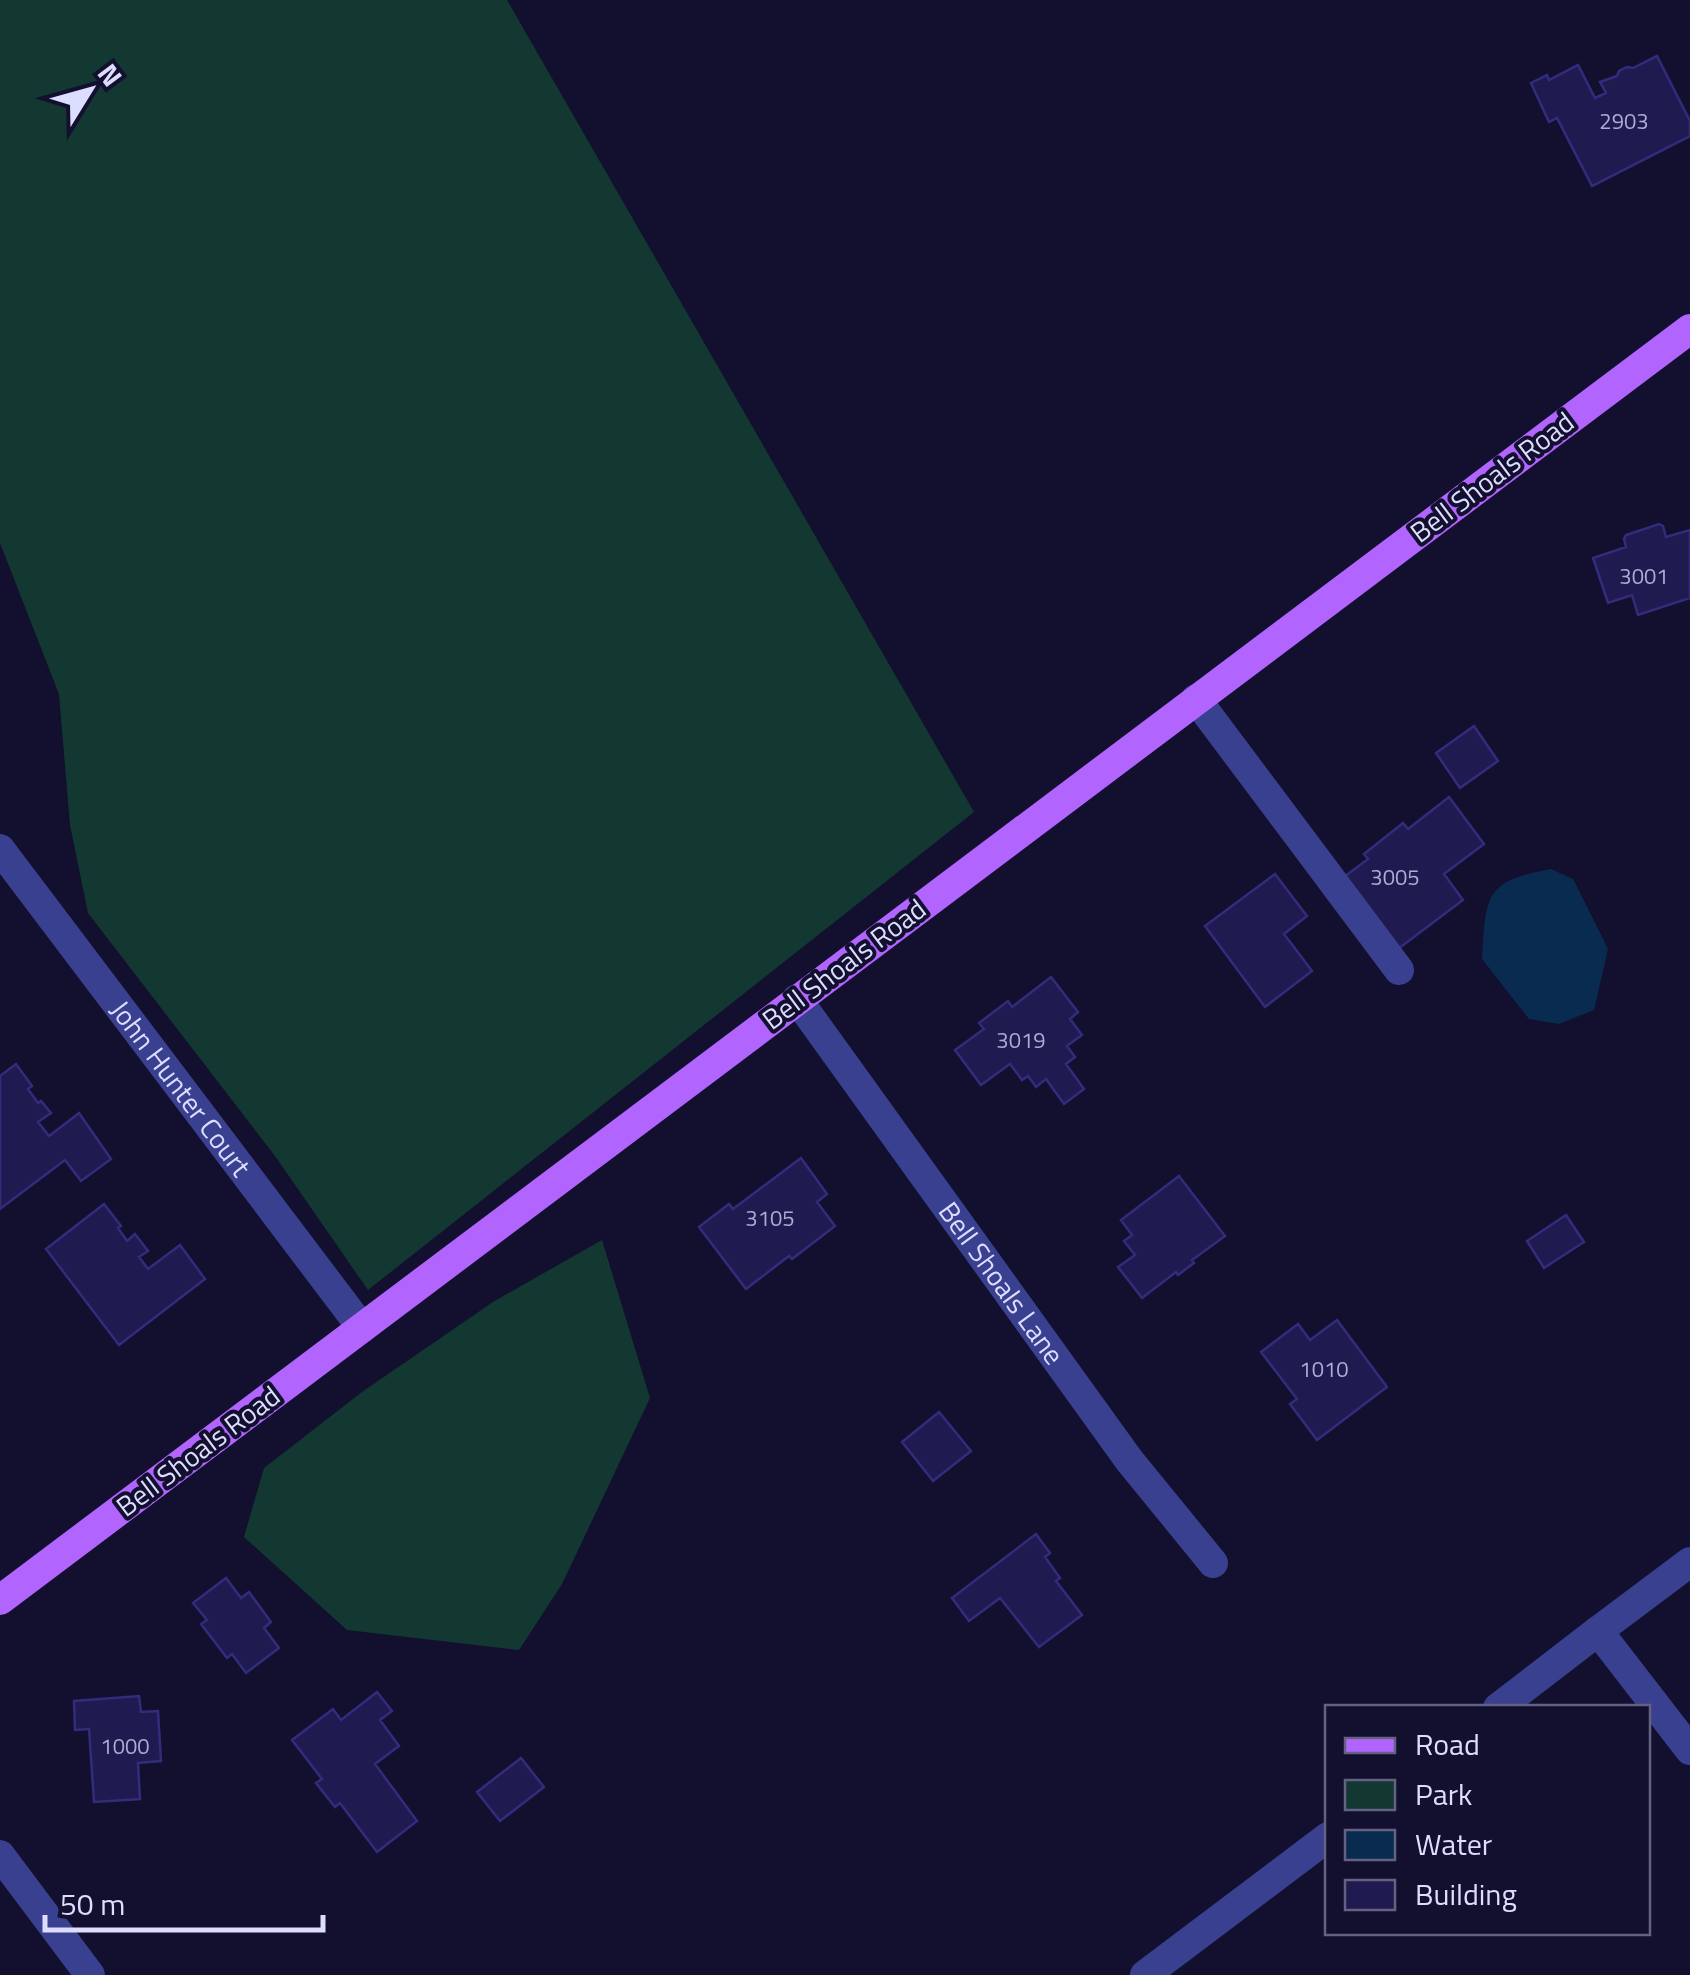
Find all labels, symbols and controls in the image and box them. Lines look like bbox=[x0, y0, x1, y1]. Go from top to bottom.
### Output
north arrow bbox=[40, 40, 140, 140]
text: N bbox=[87, 54, 133, 95]
house number: 2903 bbox=[1599, 104, 1649, 138]
street label: Bell Shoals Road bbox=[1401, 401, 1583, 553]
house number: 3001 bbox=[1619, 559, 1669, 593]
house number: 3005 bbox=[1370, 860, 1420, 894]
street label: Bell Shoals Road bbox=[753, 888, 935, 1040]
street label: John Hunter Court bbox=[100, 991, 262, 1186]
house number: 3019 bbox=[996, 1023, 1046, 1057]
street label: Bell Shoals Lane bbox=[928, 1192, 1075, 1373]
house number: 3105 bbox=[745, 1201, 795, 1235]
house number: 1010 bbox=[1299, 1352, 1349, 1386]
street label: Bell Shoals Road bbox=[107, 1375, 289, 1527]
legend bbox=[1325, 1705, 1650, 1935]
text: Road bbox=[1415, 1721, 1480, 1767]
house number: 1000 bbox=[100, 1729, 150, 1763]
text: Park bbox=[1415, 1771, 1472, 1817]
text: Water bbox=[1415, 1821, 1492, 1867]
scale bar bbox=[45, 1870, 322, 1932]
text: Building bbox=[1415, 1871, 1517, 1917]
text: 50 m bbox=[60, 1881, 125, 1927]

